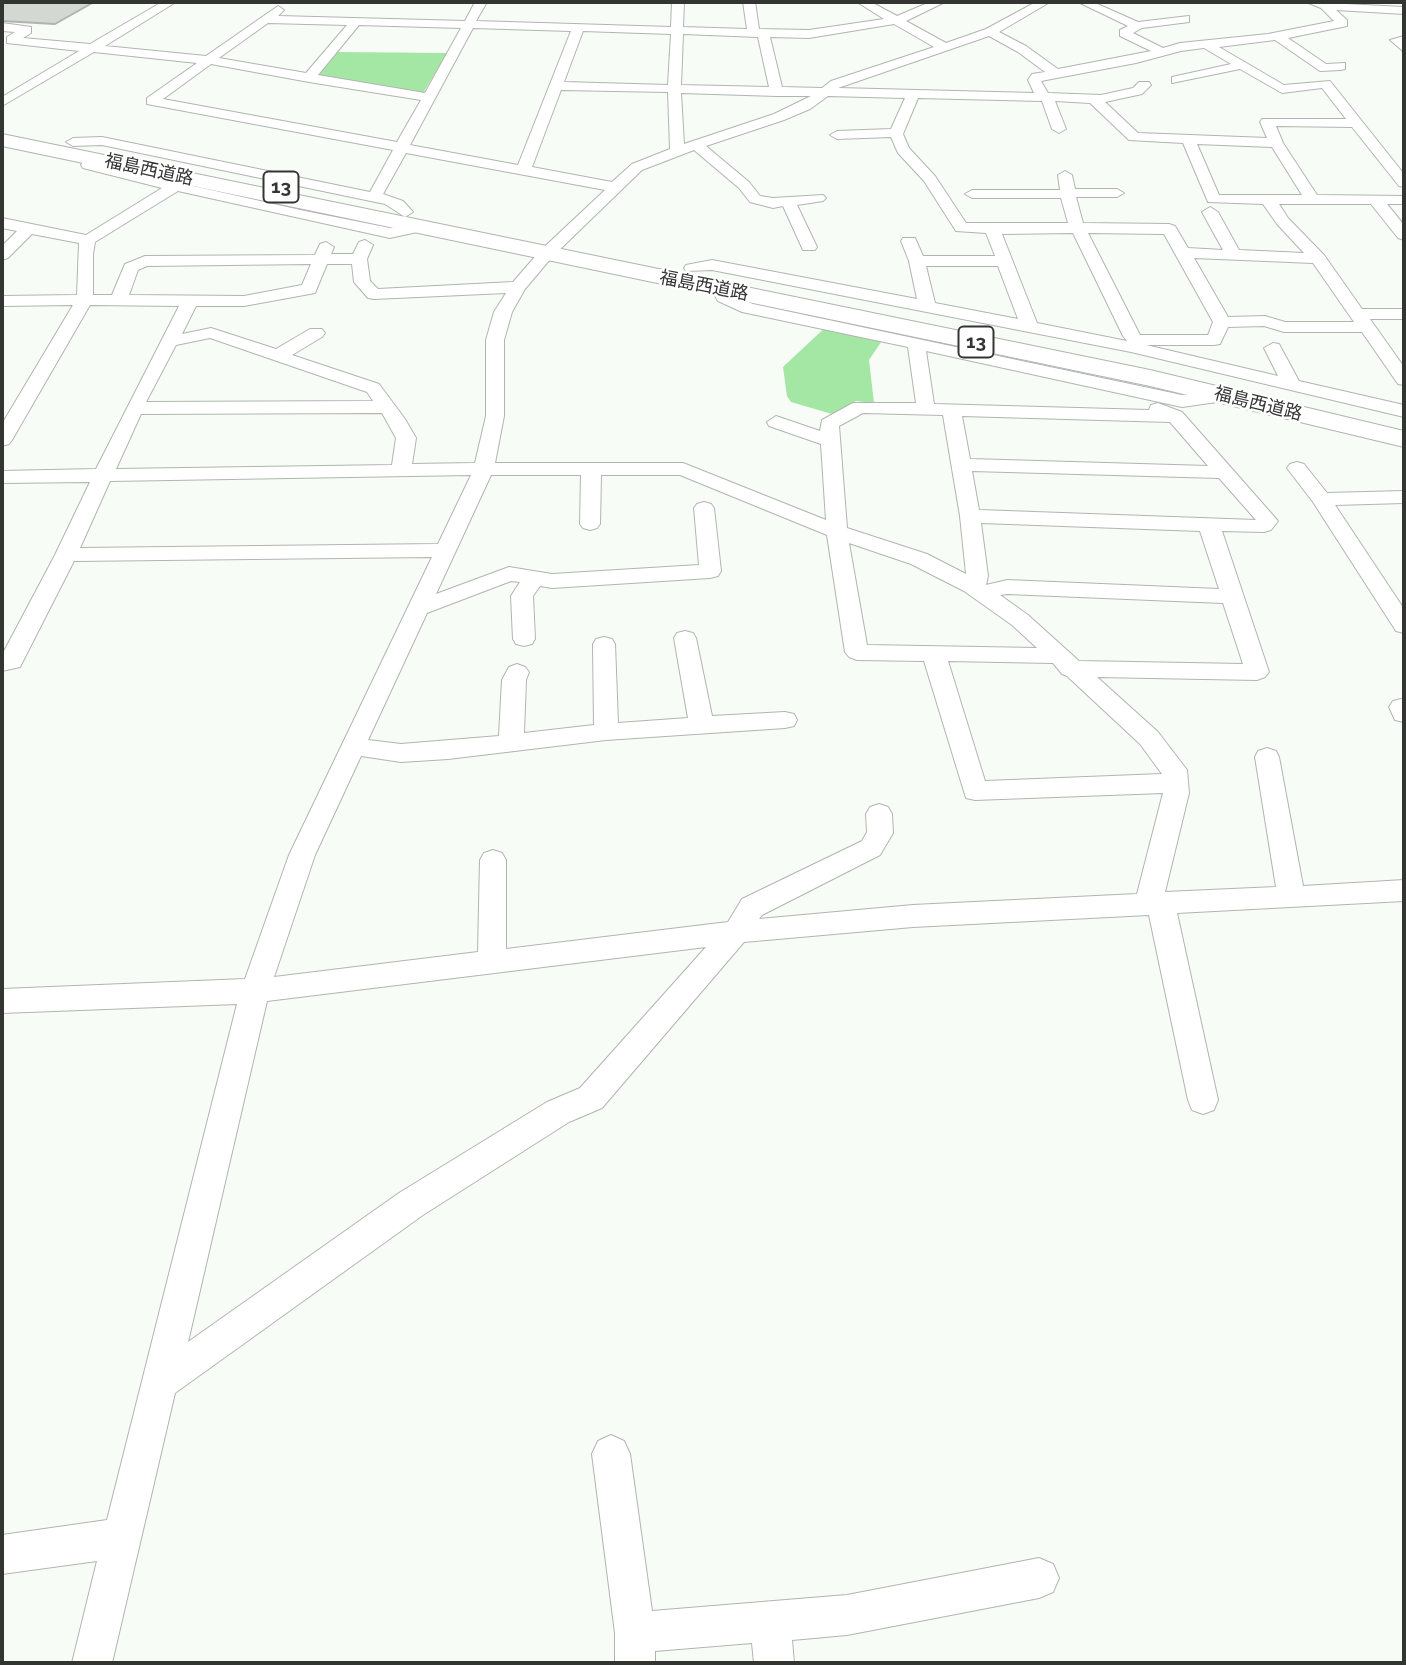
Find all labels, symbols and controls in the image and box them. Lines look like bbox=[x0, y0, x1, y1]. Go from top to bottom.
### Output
street label: 福島西道路 bbox=[103, 150, 195, 190]
road number: 13 bbox=[264, 172, 298, 202]
street label: 福島西道路 bbox=[658, 267, 750, 305]
road number: 13 bbox=[958, 326, 993, 358]
street label: 福島西道路 bbox=[1212, 383, 1304, 425]

